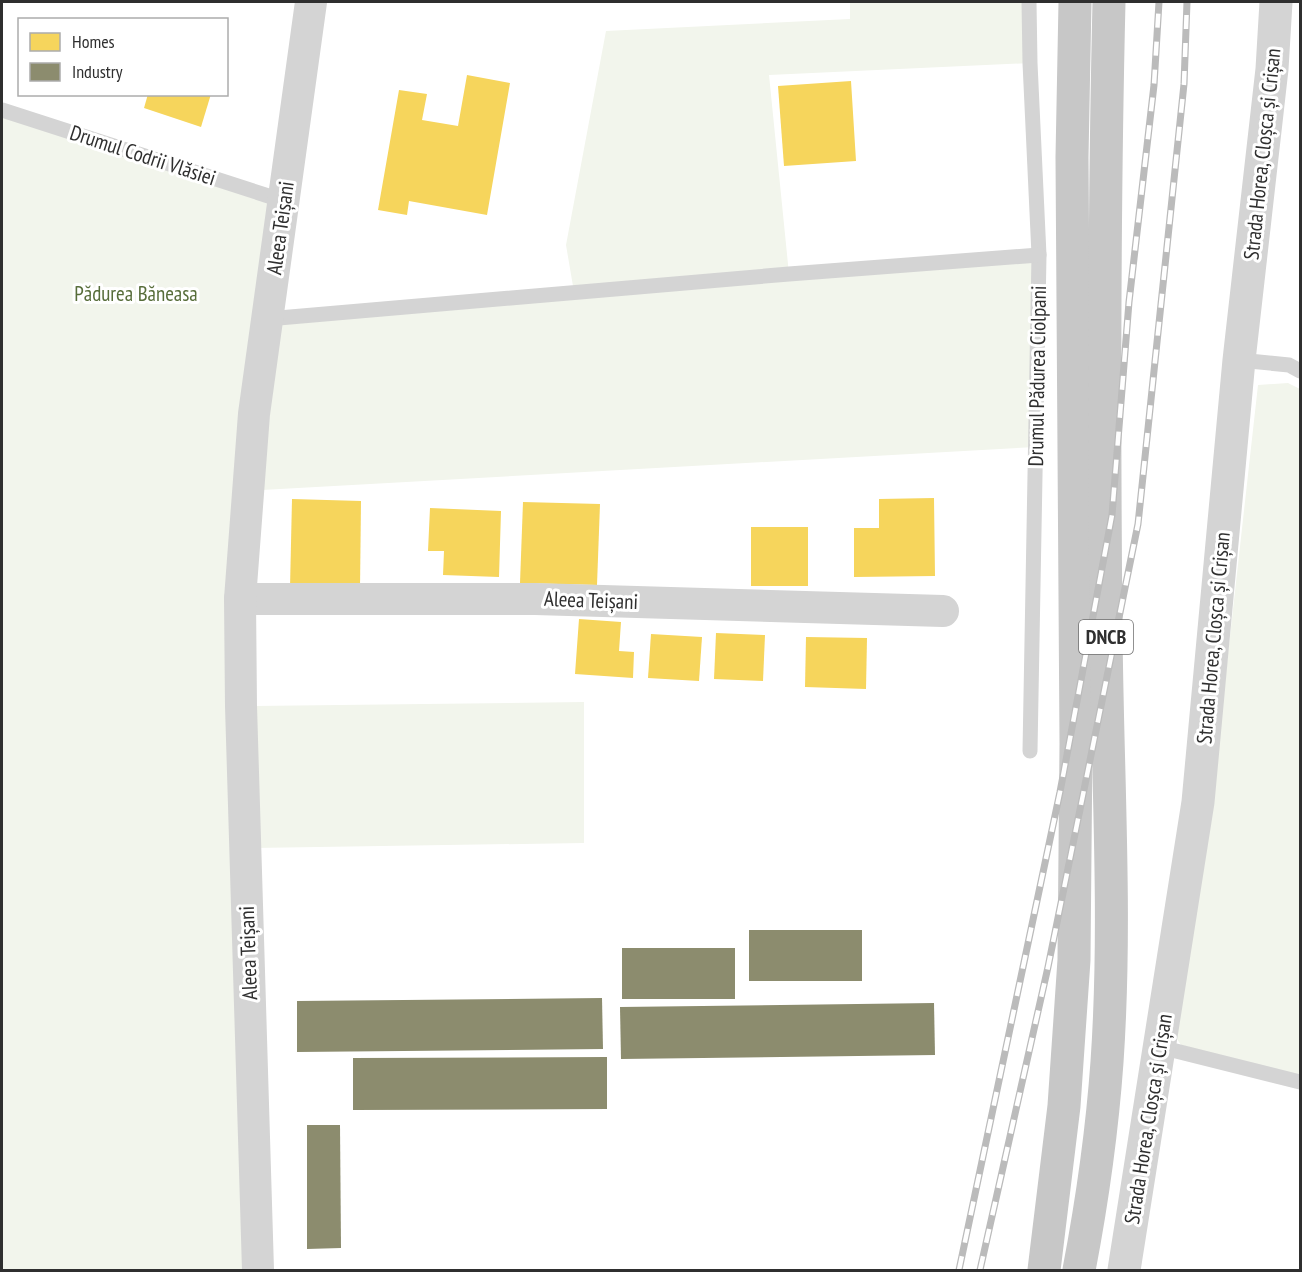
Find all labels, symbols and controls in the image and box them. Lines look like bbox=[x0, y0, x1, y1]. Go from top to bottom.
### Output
legend bbox=[18, 18, 228, 96]
text: Homes bbox=[72, 30, 115, 53]
street label: Strada Horea, Cloșca și Crișan bbox=[1237, 47, 1287, 261]
text: Industry bbox=[72, 60, 123, 83]
street label: Drumul Codrii Vlăsiei bbox=[67, 119, 219, 191]
street label: Aleea Teișani bbox=[260, 180, 300, 276]
park label: Pădurea Băneasa bbox=[74, 280, 198, 307]
street label: Drumul Pădurea Ciolpani bbox=[1022, 285, 1052, 467]
street label: Strada Horea, Cloșca și Crișan bbox=[1190, 531, 1236, 745]
street label: Aleea Teișani bbox=[544, 585, 638, 615]
road number: DNCB bbox=[1079, 620, 1133, 654]
street label: Aleea Teișani bbox=[233, 906, 263, 1000]
street label: Strada Horea, Cloșca și Crișan bbox=[1118, 1012, 1178, 1226]

